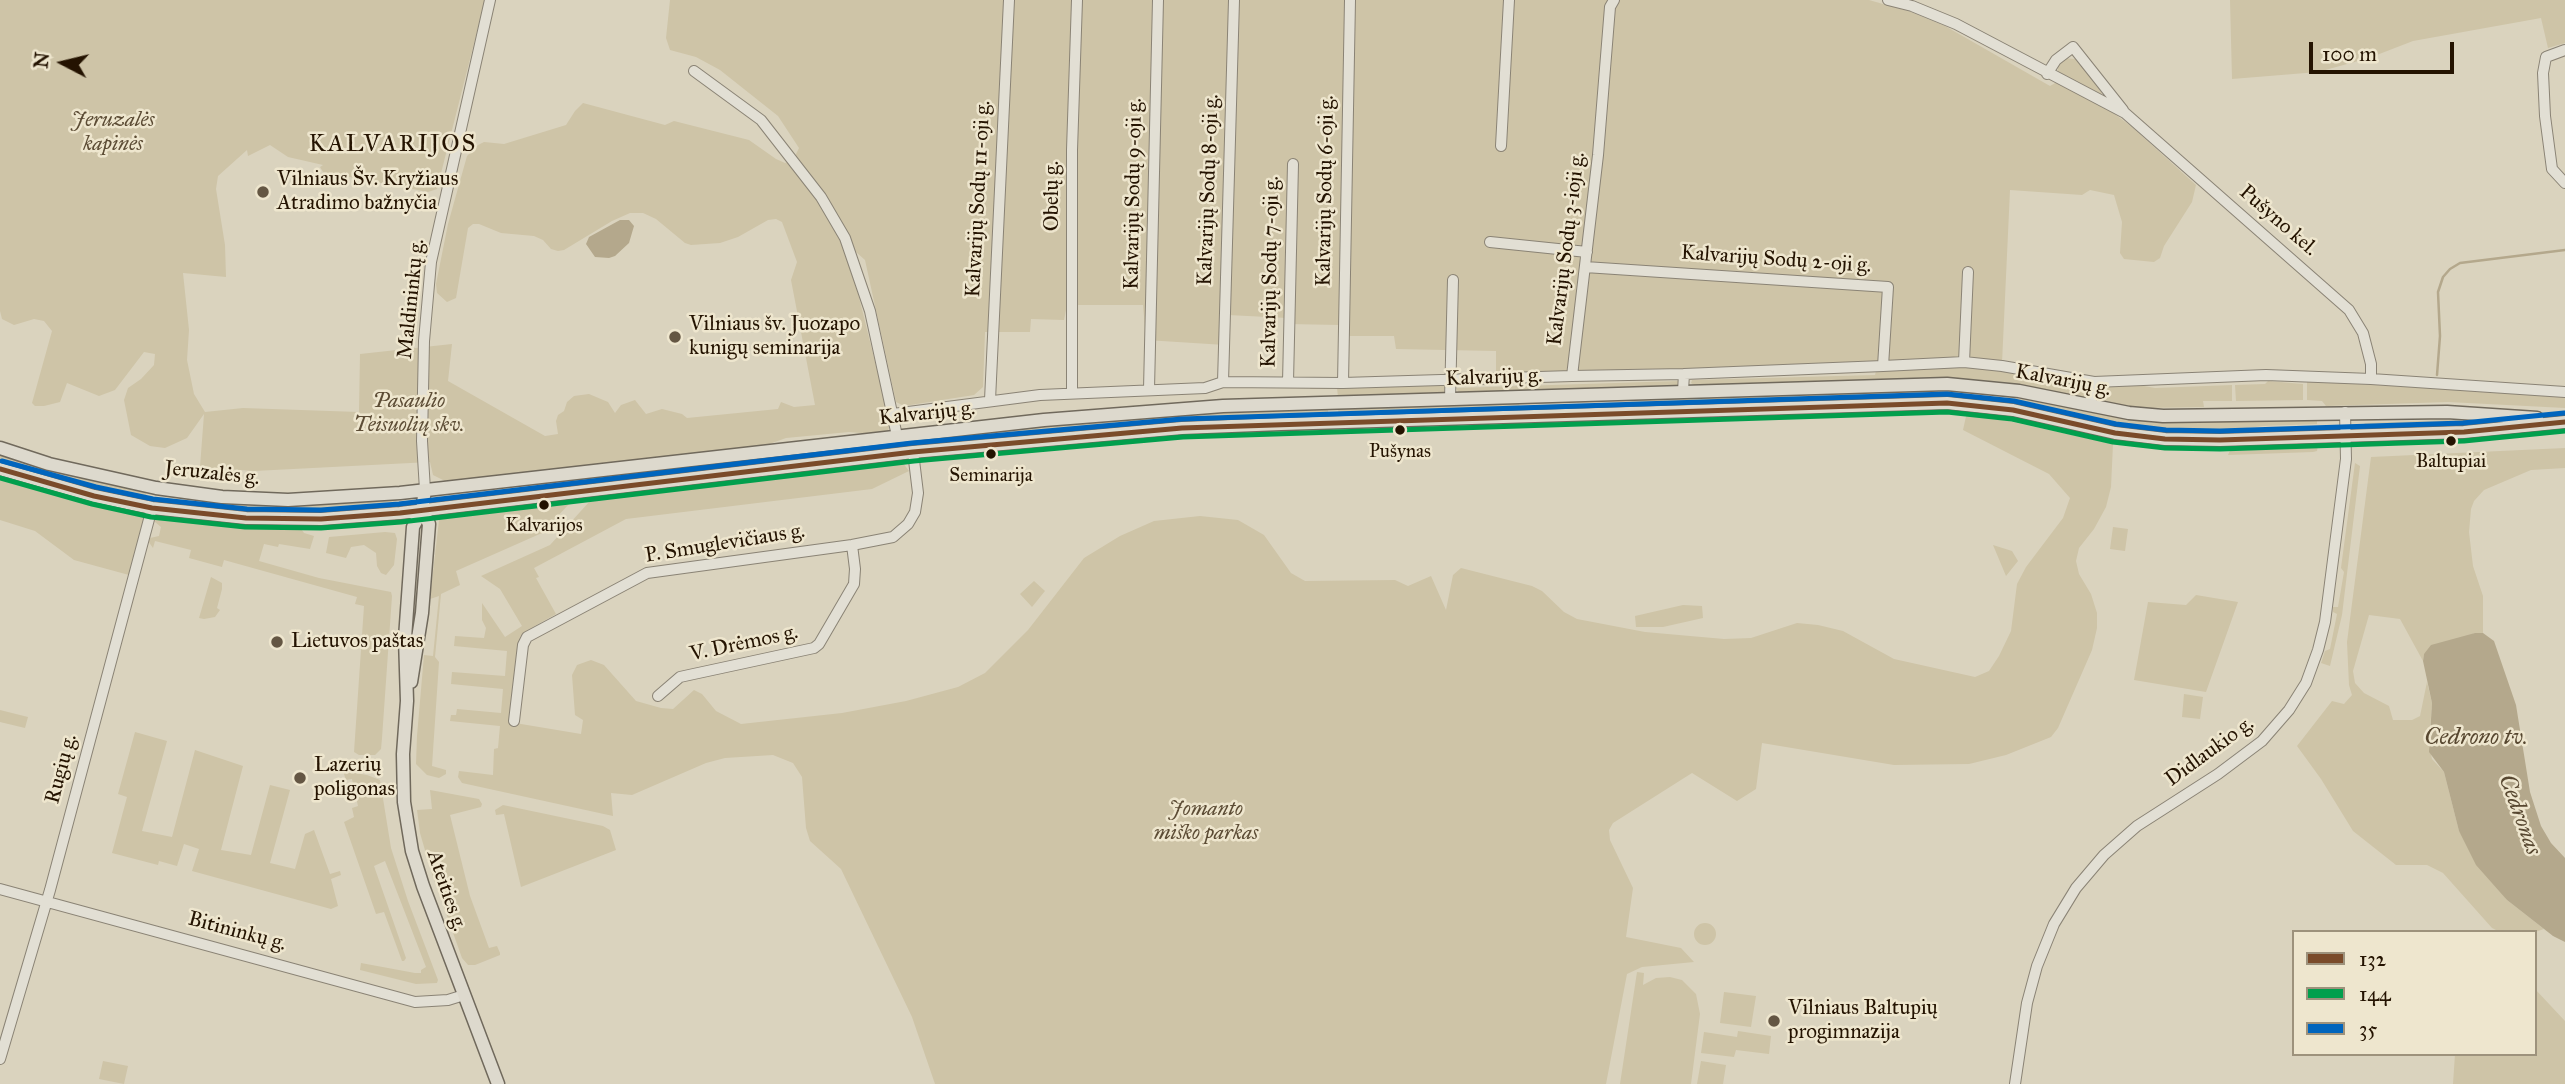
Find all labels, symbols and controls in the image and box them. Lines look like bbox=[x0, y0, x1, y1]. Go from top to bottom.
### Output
north arrow bbox=[28, 28, 98, 98]
scale bar bbox=[2313, 28, 2458, 72]
text: 100 m bbox=[2322, 41, 2377, 67]
text: N bbox=[29, 51, 54, 70]
street label: Kalvarijų Sodų 8-oji g. bbox=[1193, 94, 1225, 286]
street label: Kalvarijų Sodų 6-oji g. bbox=[1312, 95, 1340, 287]
street label: Kalvarijų Sodų 9-oji g. bbox=[1120, 98, 1148, 290]
street label: Kalvarijų Sodų 11-oji g. bbox=[961, 100, 997, 298]
park label: Jeruzalės kapinės bbox=[72, 108, 154, 158]
district label: KALVARIJOS bbox=[310, 131, 476, 159]
street label: Kalvarijų Sodų 3-ioji g. bbox=[1543, 151, 1591, 347]
street label: Obelų g. bbox=[1040, 161, 1066, 231]
place label: Vilniaus Šv. Kryžiaus Atradimo bažnyčia bbox=[277, 167, 458, 217]
street label: Kalvarijų Sodų 7-oji g. bbox=[1257, 176, 1285, 368]
street label: Pušyno kel. bbox=[2234, 180, 2322, 262]
marker: Vilniaus Šv. Kryžiaus Atradimo bažnyčia bbox=[255, 184, 271, 200]
street label: Maldininkų g. bbox=[393, 238, 431, 360]
street label: Kalvarijų Sodų 2-oji g. bbox=[1680, 241, 1872, 279]
place label: Vilniaus šv. Juozapo kunigų seminarija bbox=[689, 312, 860, 362]
marker: Vilniaus šv. Juozapo kunigų seminarija bbox=[667, 329, 683, 345]
street label: Kalvarijų g. bbox=[2013, 359, 2113, 403]
street label: Kalvarijų g. bbox=[1445, 364, 1543, 392]
park label: Pasaulio Teisuolių skv. bbox=[354, 389, 464, 439]
street label: Kalvarijų g. bbox=[878, 396, 976, 432]
marker: Pušynas bbox=[1393, 423, 1407, 437]
marker: Baltupiai bbox=[2444, 434, 2458, 448]
place label: Pušynas bbox=[1369, 441, 1431, 463]
marker: Seminarija bbox=[984, 447, 998, 461]
place label: Baltupiai bbox=[2416, 451, 2486, 473]
street label: Jeruzalės g. bbox=[163, 456, 261, 492]
place label: Seminarija bbox=[949, 465, 1033, 487]
marker: Kalvarijos bbox=[537, 498, 551, 512]
place label: Kalvarijos bbox=[505, 515, 583, 537]
street label: P. Smuglevičiaus g. bbox=[643, 519, 807, 569]
street label: V. Drėmos g. bbox=[688, 620, 800, 668]
place label: Lietuvos paštas bbox=[291, 629, 423, 655]
marker: Lietuvos paštas bbox=[269, 634, 285, 650]
street label: Didlaukio g. bbox=[2161, 711, 2259, 793]
water label: Cedrono tv. bbox=[2424, 724, 2528, 752]
street label: Rugių g. bbox=[41, 731, 83, 807]
place label: Lazerių poligonas bbox=[314, 753, 395, 803]
marker: Lazerių poligonas bbox=[292, 770, 308, 786]
water label: Cedronas bbox=[2492, 771, 2546, 859]
park label: Jomanto miško parkas bbox=[1154, 797, 1258, 847]
street label: Ateities g. bbox=[420, 847, 472, 935]
street label: Bitininkų g. bbox=[185, 907, 289, 957]
legend bbox=[2292, 930, 2537, 1056]
text: 132 bbox=[2359, 946, 2386, 972]
text: 144 bbox=[2359, 981, 2391, 1007]
place label: Vilniaus Baltupių progimnazija bbox=[1788, 996, 1938, 1046]
marker: Vilniaus Baltupių progimnazija bbox=[1766, 1013, 1782, 1029]
text: 35 bbox=[2359, 1016, 2377, 1042]

